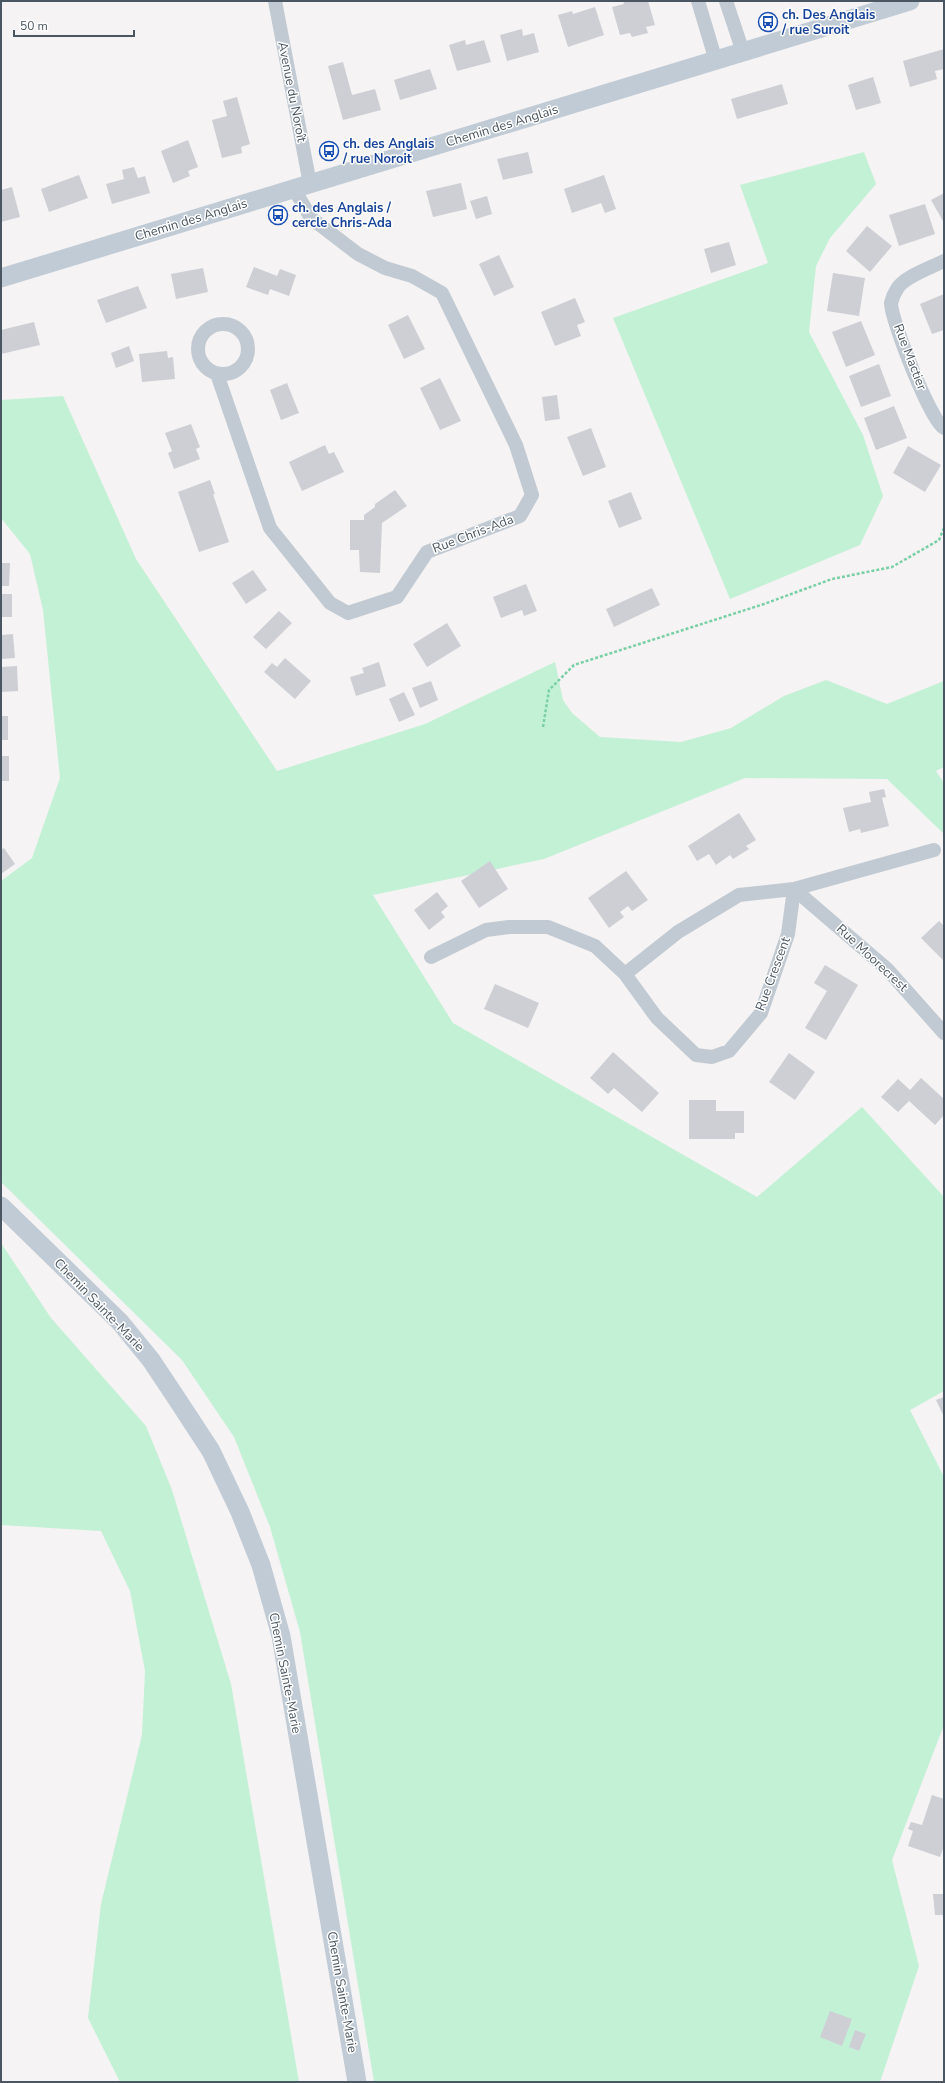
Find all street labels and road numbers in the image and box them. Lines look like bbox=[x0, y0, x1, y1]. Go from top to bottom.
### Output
street label: Avenue du Noroît bbox=[273, 40, 311, 144]
street label: Chemin des Anglais bbox=[444, 100, 560, 152]
street label: Chemin des Anglais bbox=[133, 194, 249, 246]
street label: Rue Mactier bbox=[889, 321, 931, 393]
street label: Rue Chris-Ada bbox=[430, 510, 516, 558]
street label: Rue Moorecrest bbox=[832, 920, 912, 996]
street label: Rue Crescent bbox=[751, 934, 795, 1013]
street label: Chemin Sainte-Marie bbox=[50, 1255, 148, 1355]
street label: Chemin Sainte-Marie bbox=[264, 1611, 306, 1735]
street label: Chemin Sainte-Marie bbox=[322, 1930, 362, 2054]

